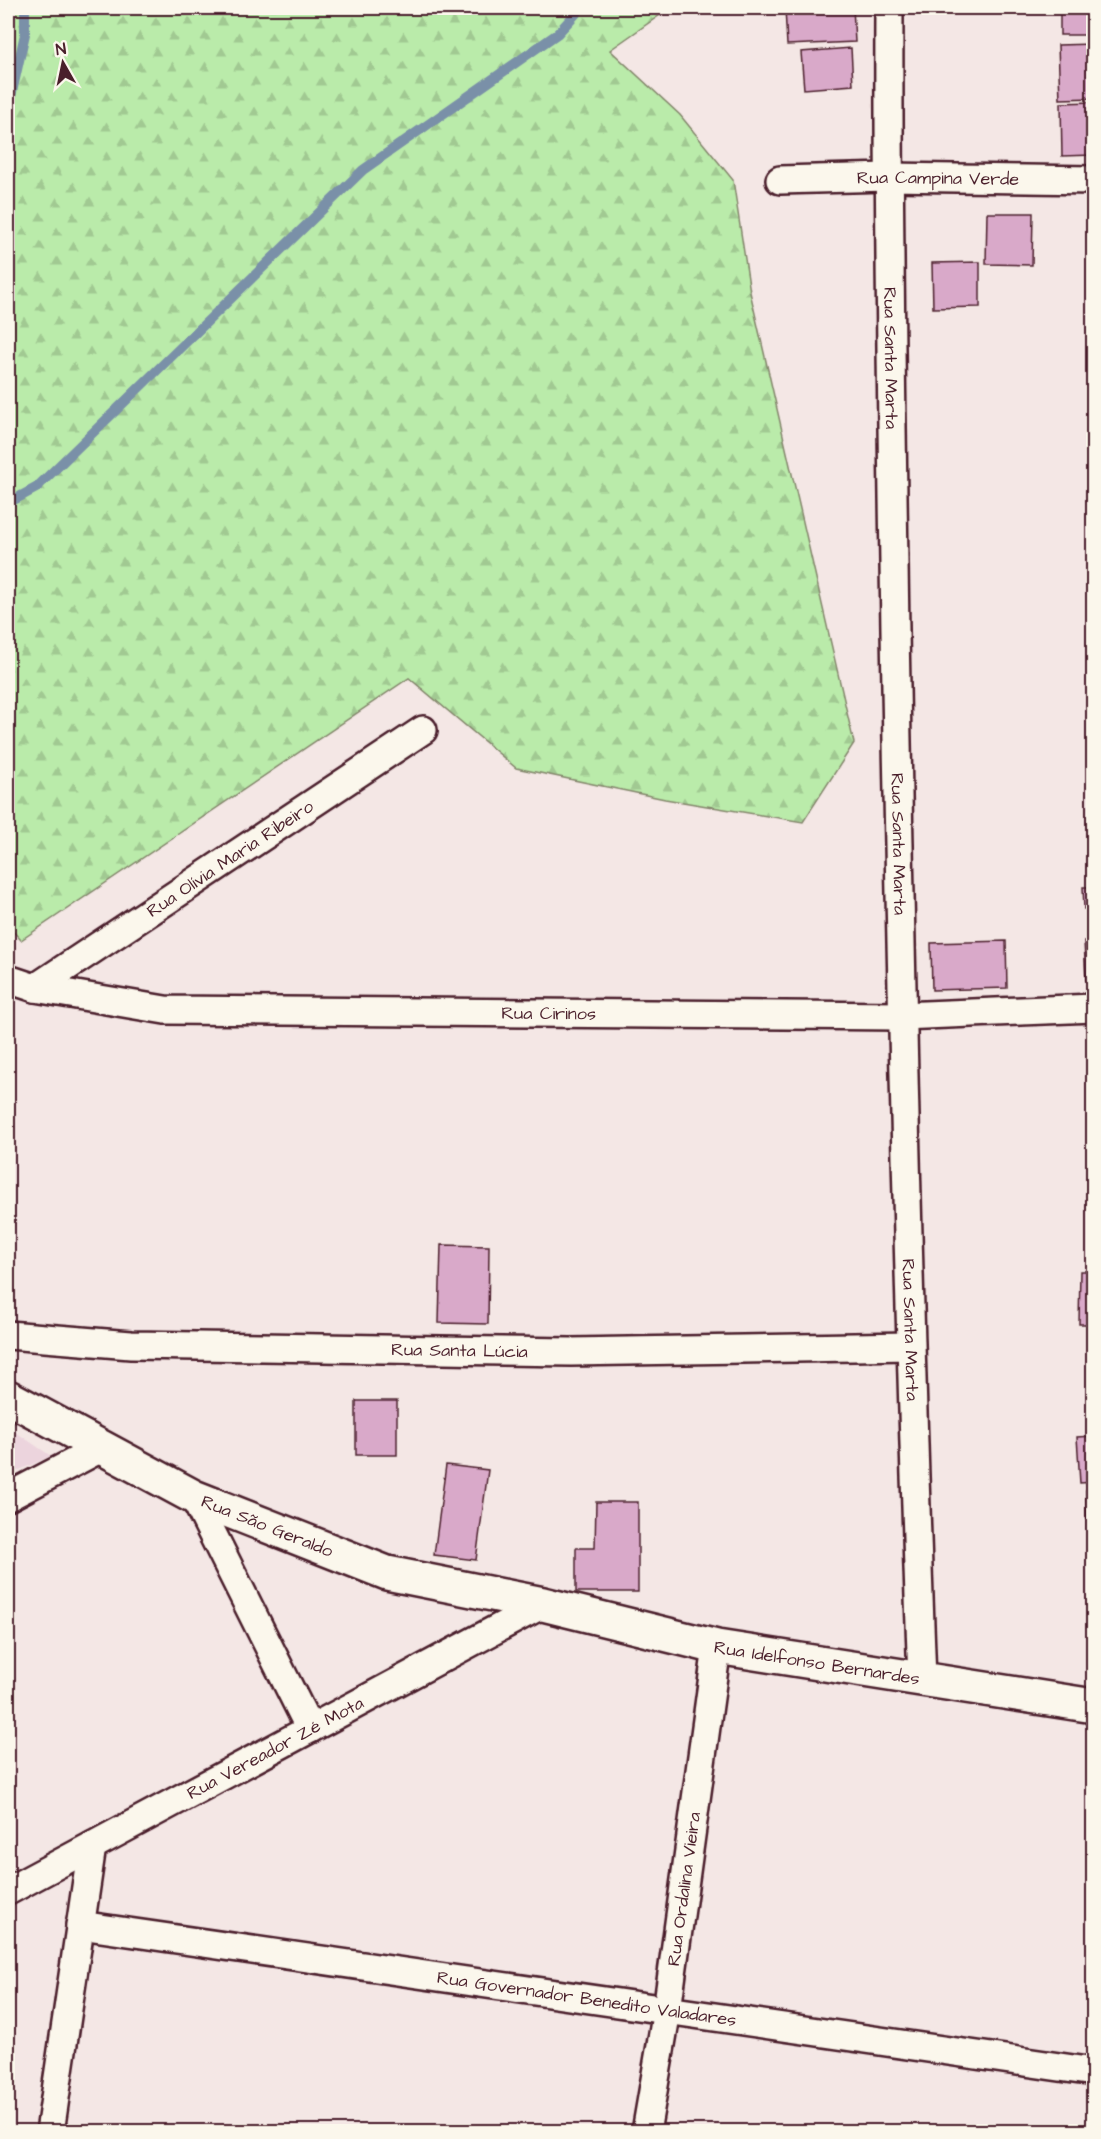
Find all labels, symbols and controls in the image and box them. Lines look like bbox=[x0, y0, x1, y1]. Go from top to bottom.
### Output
north arrow bbox=[33, 33, 93, 93]
text: N bbox=[54, 38, 67, 61]
street label: Rua Campina Verde bbox=[856, 164, 1020, 191]
street label: Rua Santa Marta bbox=[878, 287, 904, 429]
street label: Rua Santa Marta bbox=[885, 773, 913, 915]
street label: Rua Olívia Maria Ribeiro bbox=[141, 794, 318, 923]
street label: Rua Cirinos bbox=[501, 1000, 596, 1026]
street label: Rua Santa Marta bbox=[896, 1258, 925, 1401]
street label: Rua Santa Lúcia bbox=[391, 1337, 528, 1364]
street label: Rua São Geraldo bbox=[198, 1489, 337, 1563]
street label: Rua Idelfonso Bernardes bbox=[712, 1634, 921, 1691]
street label: Rua Vereador Zé Mota bbox=[182, 1690, 368, 1805]
street label: Rua Ordalina Vieira bbox=[661, 1810, 707, 1968]
street label: Rua Governador Benedito Valadares bbox=[435, 1964, 738, 2033]

